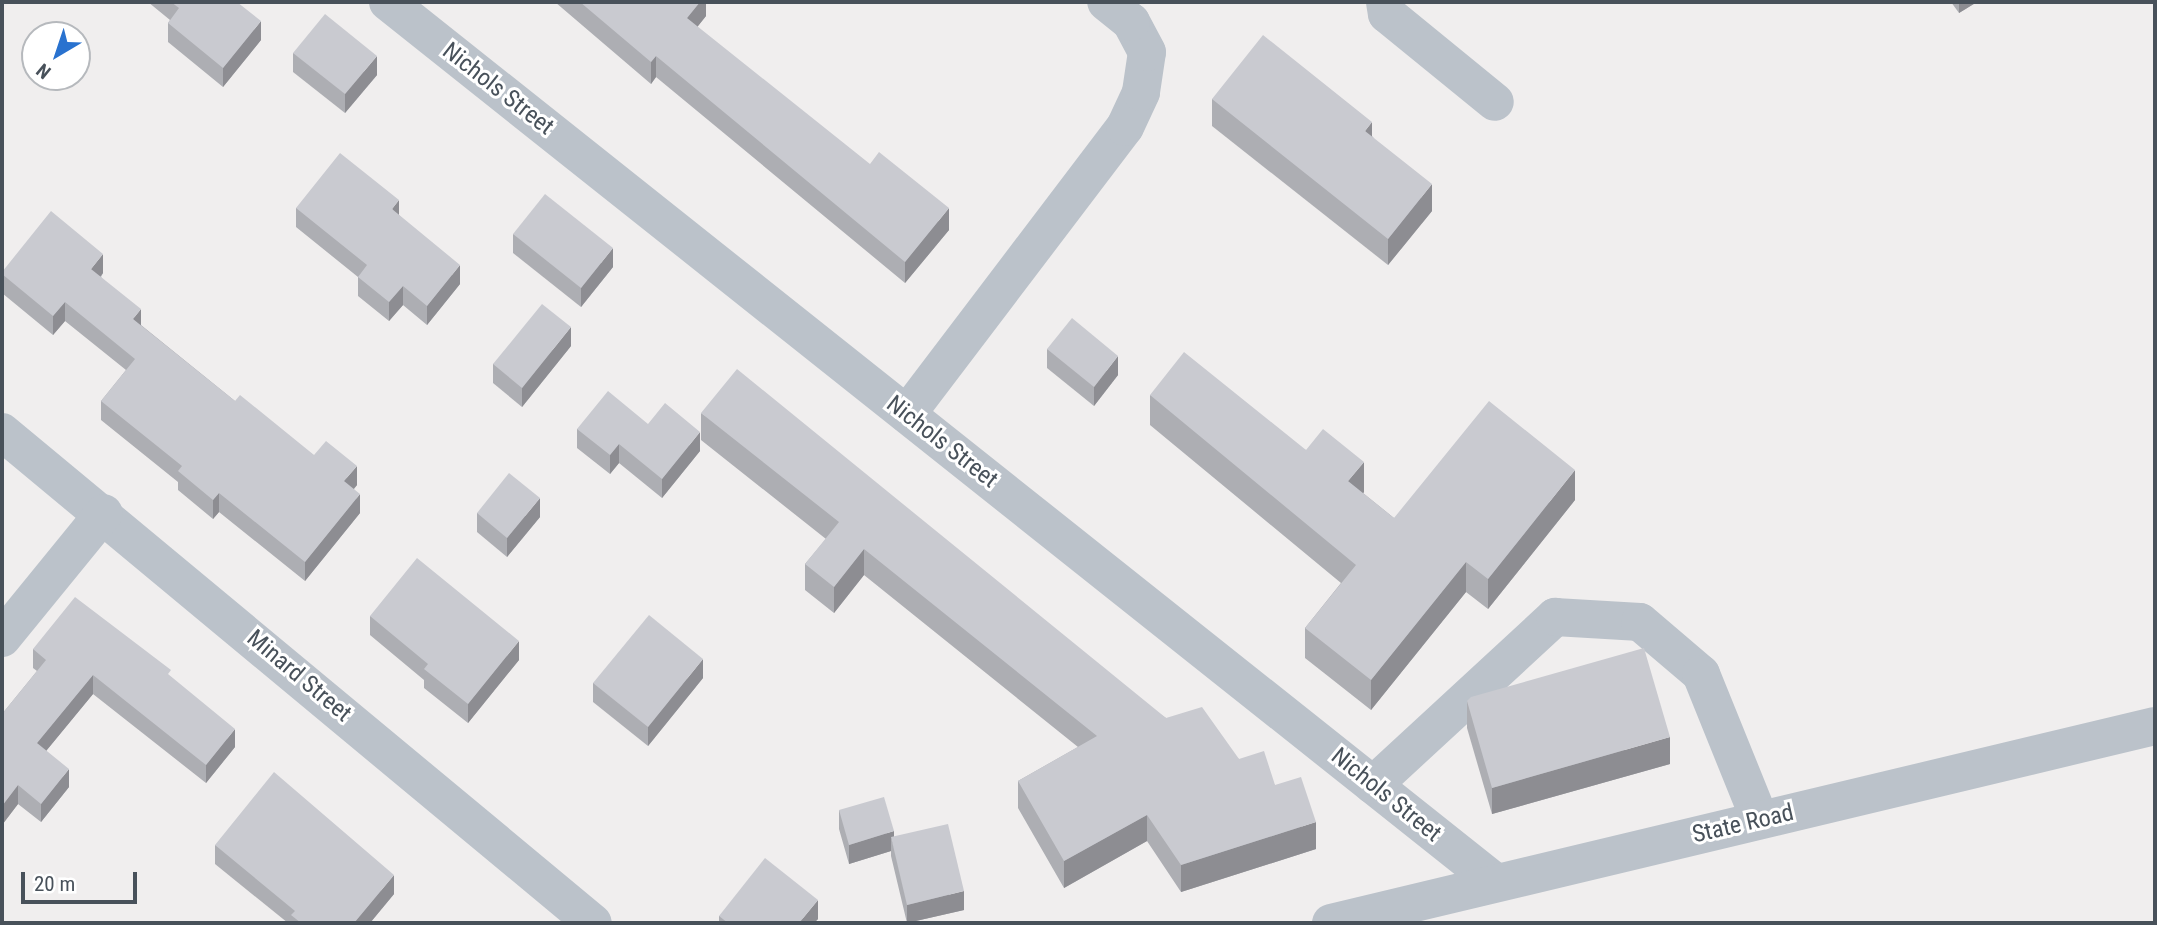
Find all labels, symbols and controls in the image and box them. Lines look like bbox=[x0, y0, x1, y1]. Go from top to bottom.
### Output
north arrow bbox=[21, 21, 91, 91]
street label: Nichols Street bbox=[437, 37, 559, 141]
text: N bbox=[32, 59, 55, 84]
street label: Nichols Street bbox=[881, 390, 1003, 494]
street label: Minard Street bbox=[241, 624, 357, 728]
street label: Nichols Street bbox=[1325, 742, 1447, 848]
street label: State Road bbox=[1690, 798, 1796, 850]
scale bar bbox=[24, 858, 140, 902]
text: 20 m bbox=[34, 872, 75, 896]

